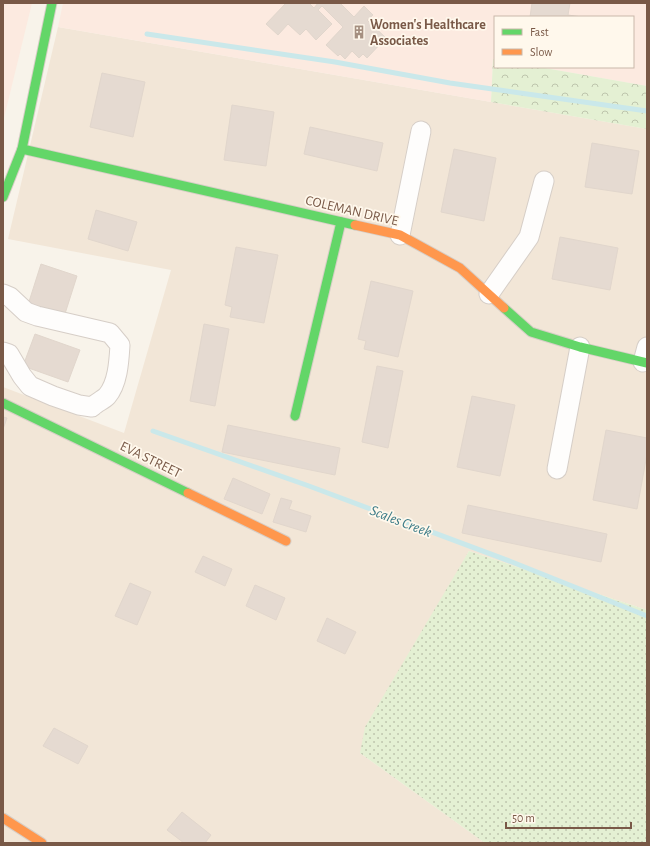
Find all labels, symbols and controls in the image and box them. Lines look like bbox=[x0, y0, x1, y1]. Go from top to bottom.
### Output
legend bbox=[494, 16, 634, 68]
place label: Women's Healthcare Associates bbox=[370, 18, 486, 48]
building icon: Women's Healthcare Associates bbox=[351, 24, 367, 40]
text: Fast bbox=[530, 26, 549, 38]
text: Slow bbox=[530, 46, 552, 58]
street label: COLEMAN DRIVE bbox=[304, 194, 400, 229]
street label: EVA STREET bbox=[118, 439, 183, 481]
water label: Scales Creek bbox=[368, 503, 434, 540]
scale bar bbox=[506, 804, 631, 830]
text: 50 m bbox=[512, 812, 535, 824]

